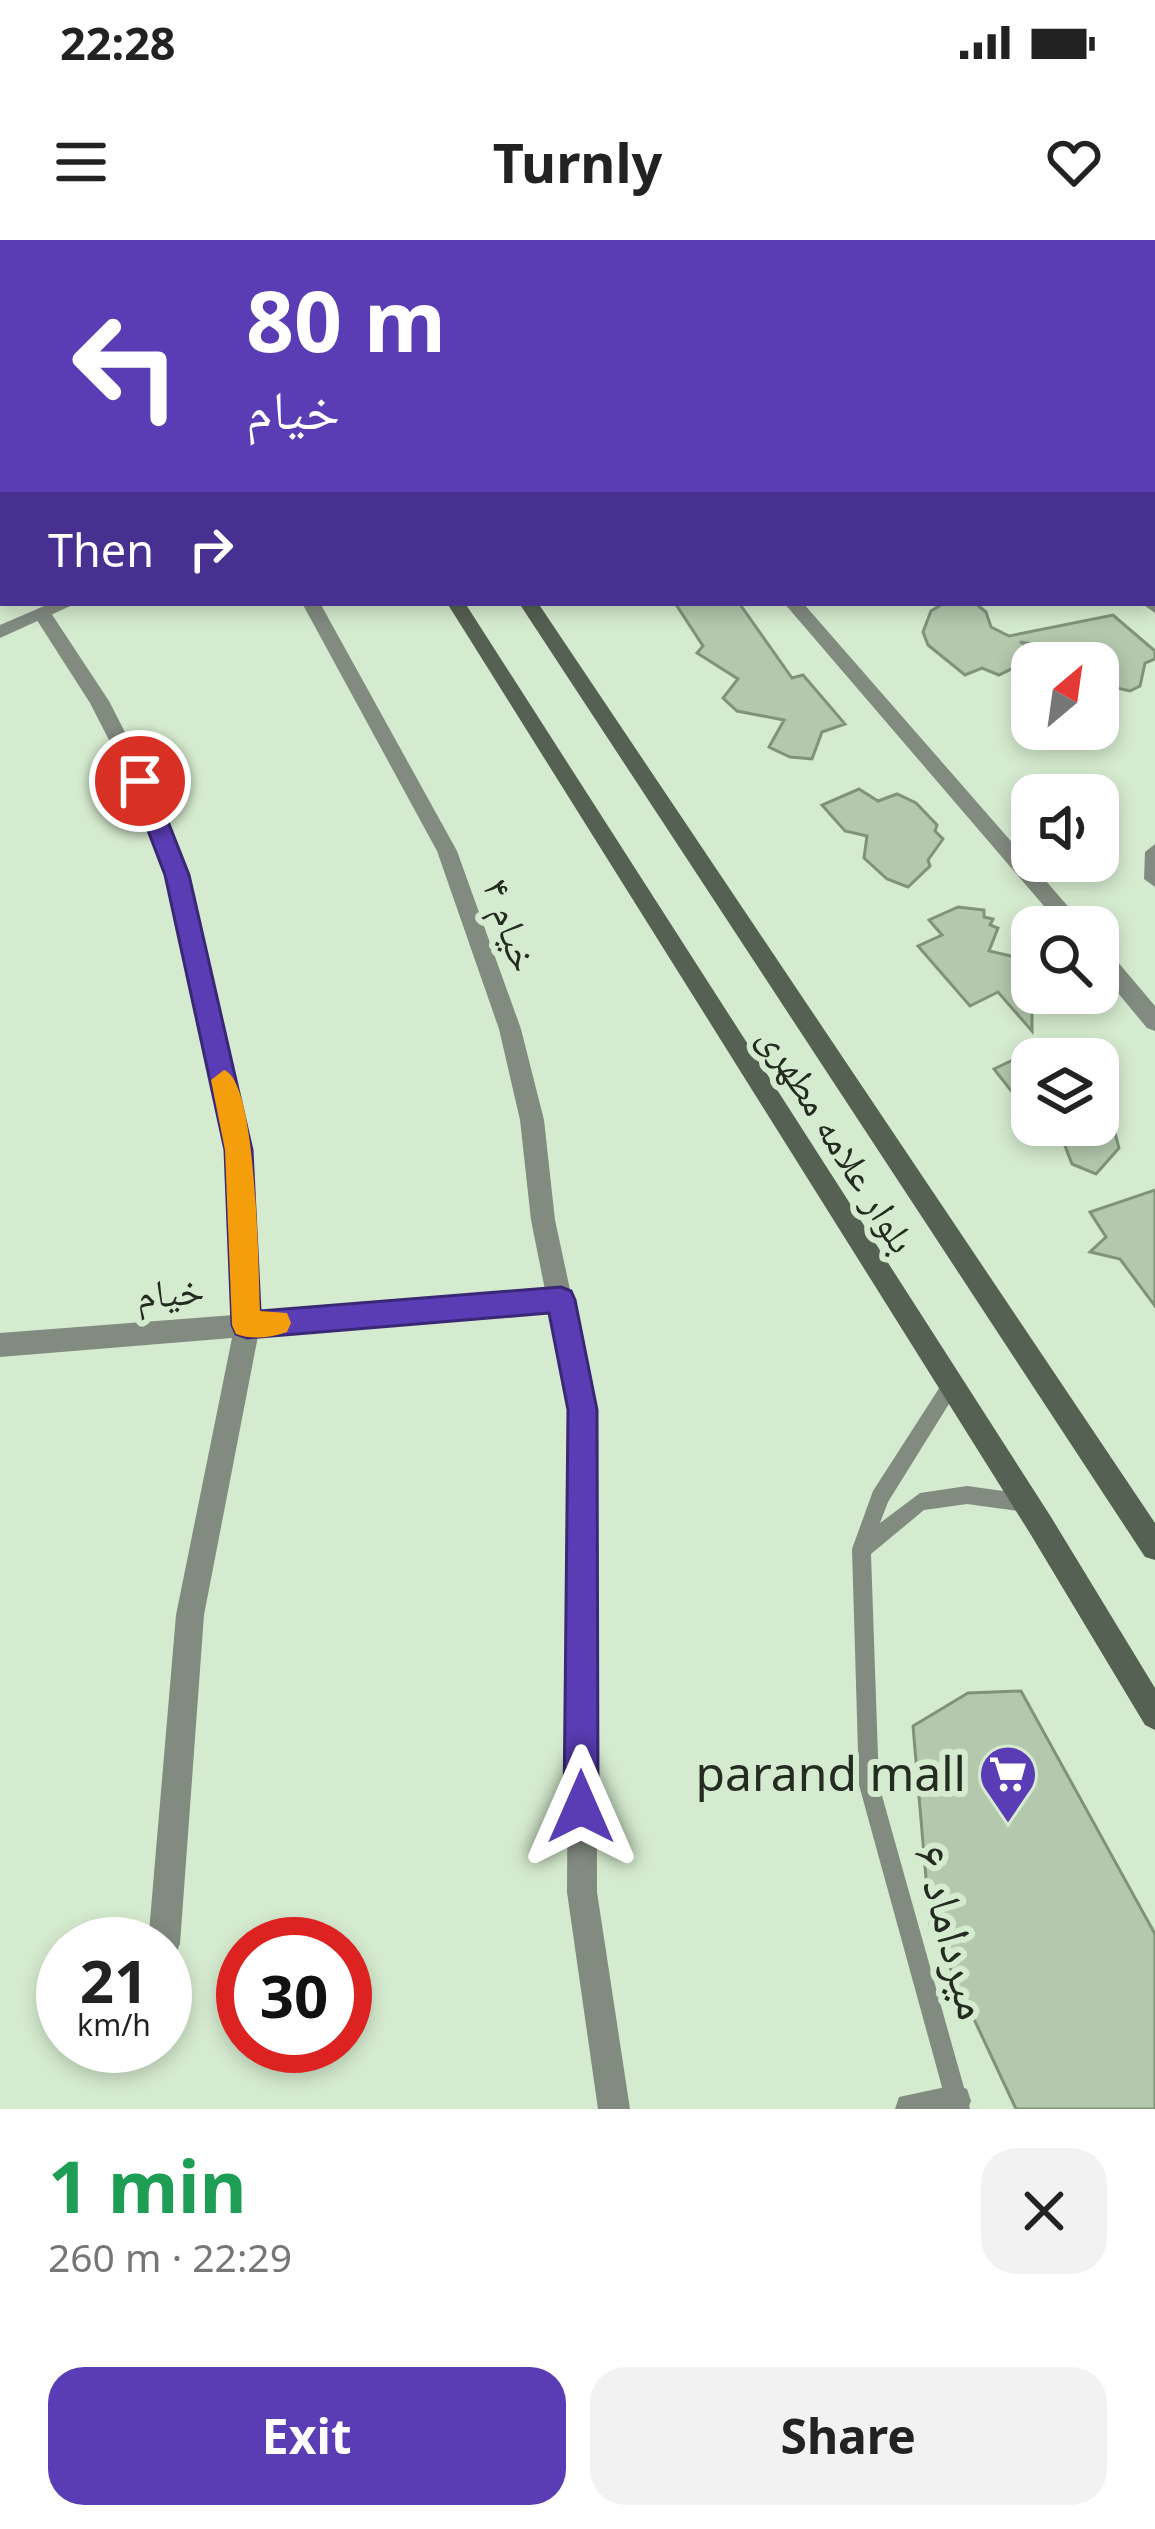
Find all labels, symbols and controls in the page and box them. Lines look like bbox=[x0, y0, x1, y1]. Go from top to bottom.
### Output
text: 22:28 bbox=[60, 12, 176, 73]
text: Turnly bbox=[493, 125, 662, 199]
icon: menu bbox=[48, 129, 114, 195]
icon: heart bbox=[1041, 129, 1107, 195]
text: 80 m bbox=[246, 262, 446, 377]
icon: left bbox=[48, 288, 204, 444]
text: خیام bbox=[246, 371, 340, 445]
icon: right bbox=[178, 516, 244, 582]
text: Then bbox=[48, 519, 154, 580]
north arrow bbox=[1011, 642, 1119, 750]
map controls bbox=[1011, 642, 1119, 1146]
pin bbox=[89, 730, 191, 832]
icon: arrive bbox=[107, 748, 173, 814]
button: sound bbox=[1011, 774, 1119, 882]
street label: خیام ۴ bbox=[470, 871, 553, 979]
button: search bbox=[1011, 906, 1119, 1014]
street label: بلوار علامه مطهری bbox=[748, 1014, 930, 1262]
button: layers bbox=[1011, 1038, 1119, 1146]
street label: خیام bbox=[134, 1261, 206, 1322]
place label: parand mall bbox=[696, 1740, 966, 1805]
supermarket icon: parand mall bbox=[977, 1743, 1039, 1825]
position arrow bbox=[518, 1744, 644, 1870]
street label: میرداماد ۶ bbox=[900, 1837, 1009, 2026]
speed limit sign: 30 bbox=[216, 1917, 372, 2073]
text: 21 bbox=[80, 1939, 148, 2021]
text: km/h bbox=[77, 2004, 151, 2045]
text: 1 min bbox=[48, 2136, 246, 2234]
button: close bbox=[981, 2148, 1107, 2274]
text: 260 m · 22:29 bbox=[48, 2230, 292, 2283]
button: Exit bbox=[48, 2367, 566, 2505]
button: Share bbox=[590, 2367, 1107, 2505]

